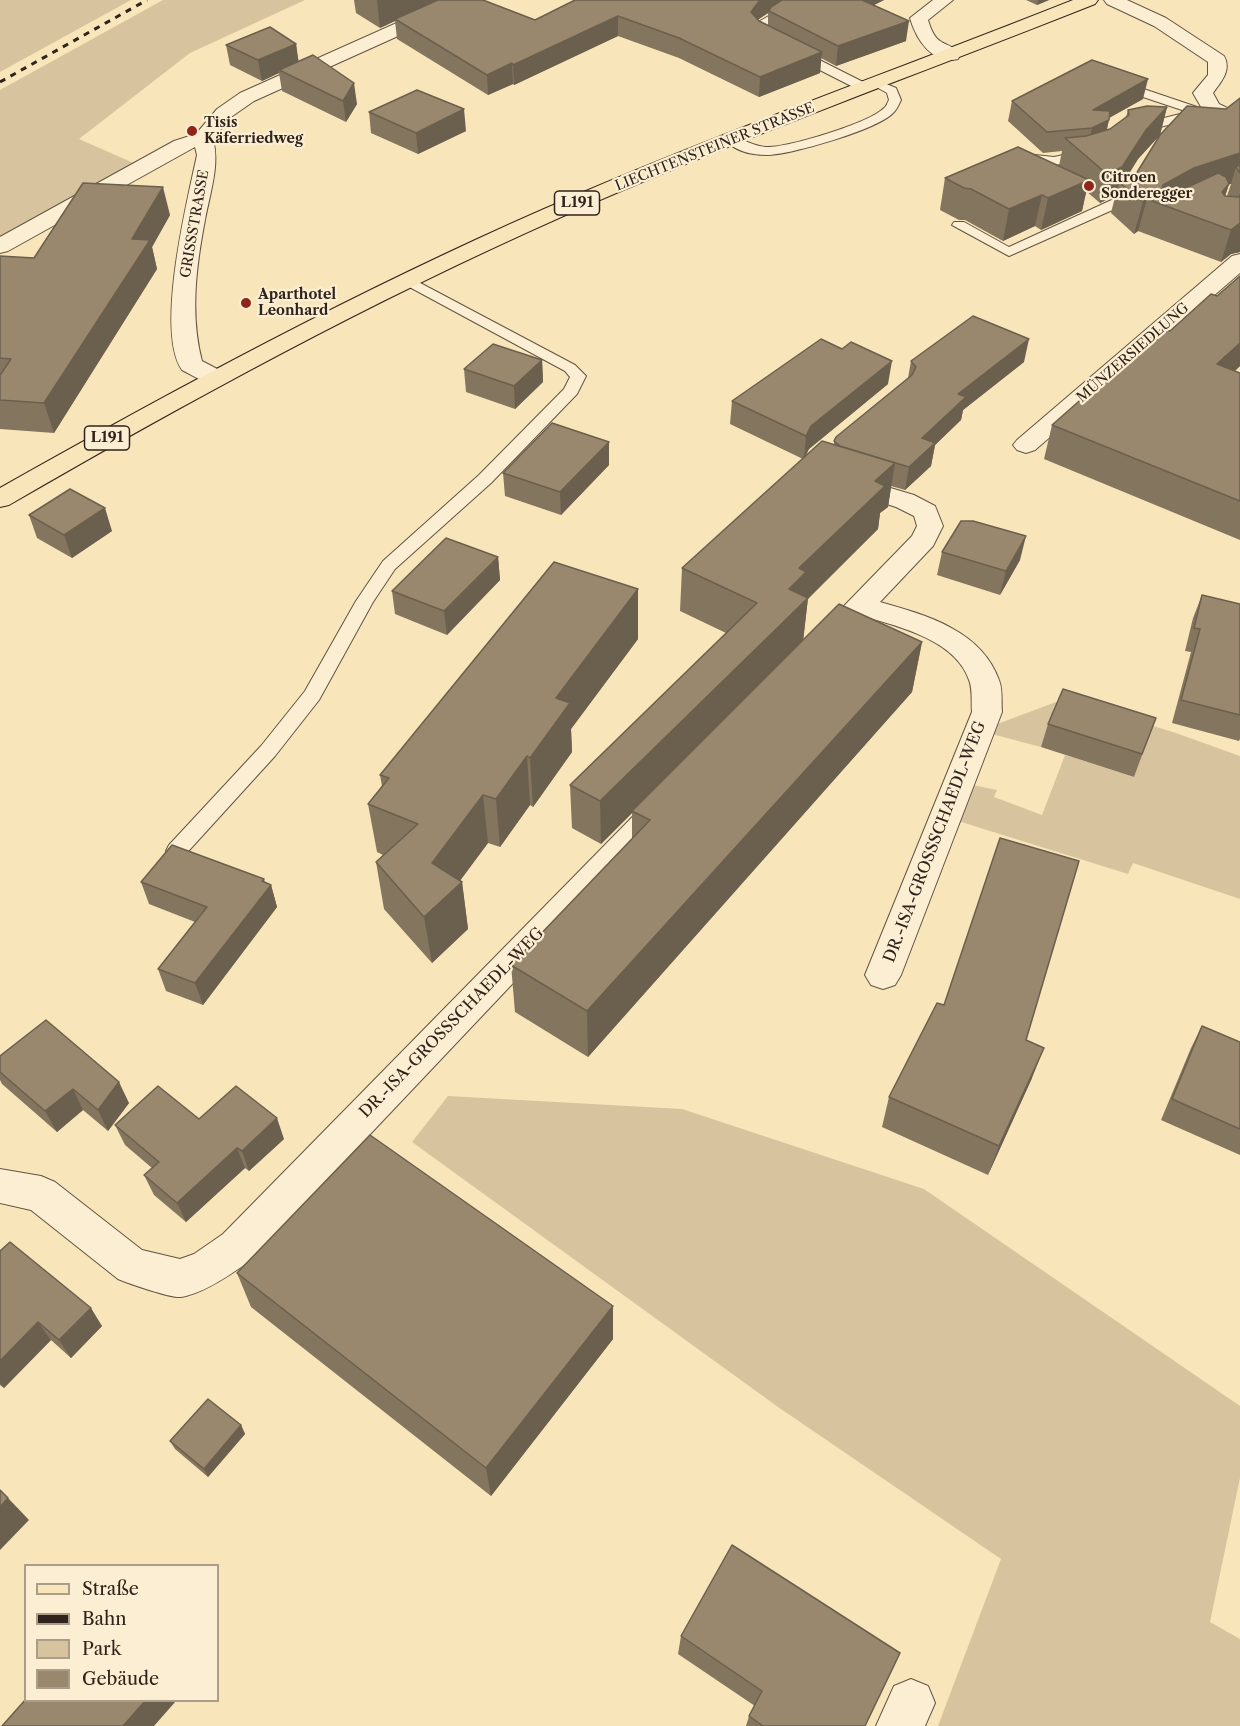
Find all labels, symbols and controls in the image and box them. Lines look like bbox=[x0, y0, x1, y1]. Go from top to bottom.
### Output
street label: LIECHTENSTEINER STRASSE bbox=[613, 99, 817, 195]
place label: Tisis Käferriedweg bbox=[204, 115, 303, 148]
marker: Tisis Käferriedweg bbox=[185, 124, 199, 138]
street label: GRISSSTRASSE bbox=[177, 169, 213, 279]
place label: Citroen Sonderegger bbox=[1101, 170, 1192, 202]
marker: Citroen Sonderegger bbox=[1082, 179, 1096, 193]
road number: L191 bbox=[554, 191, 600, 215]
place label: Aparthotel Leonhard bbox=[258, 287, 336, 320]
marker: Aparthotel Leonhard bbox=[239, 296, 253, 310]
street label: MÜNZERSIEDLUNG bbox=[1074, 300, 1192, 406]
road number: L191 bbox=[84, 426, 130, 450]
street label: DR.-ISA-GROSSSCHAEDL-WEG bbox=[880, 719, 990, 965]
street label: DR.-ISA-GROSSSCHAEDL-WEG bbox=[356, 924, 548, 1122]
legend bbox=[24, 1564, 219, 1702]
text: Straße bbox=[82, 1578, 139, 1600]
text: Bahn bbox=[82, 1608, 127, 1630]
text: Park bbox=[82, 1638, 121, 1660]
text: Gebäude bbox=[82, 1668, 159, 1690]

